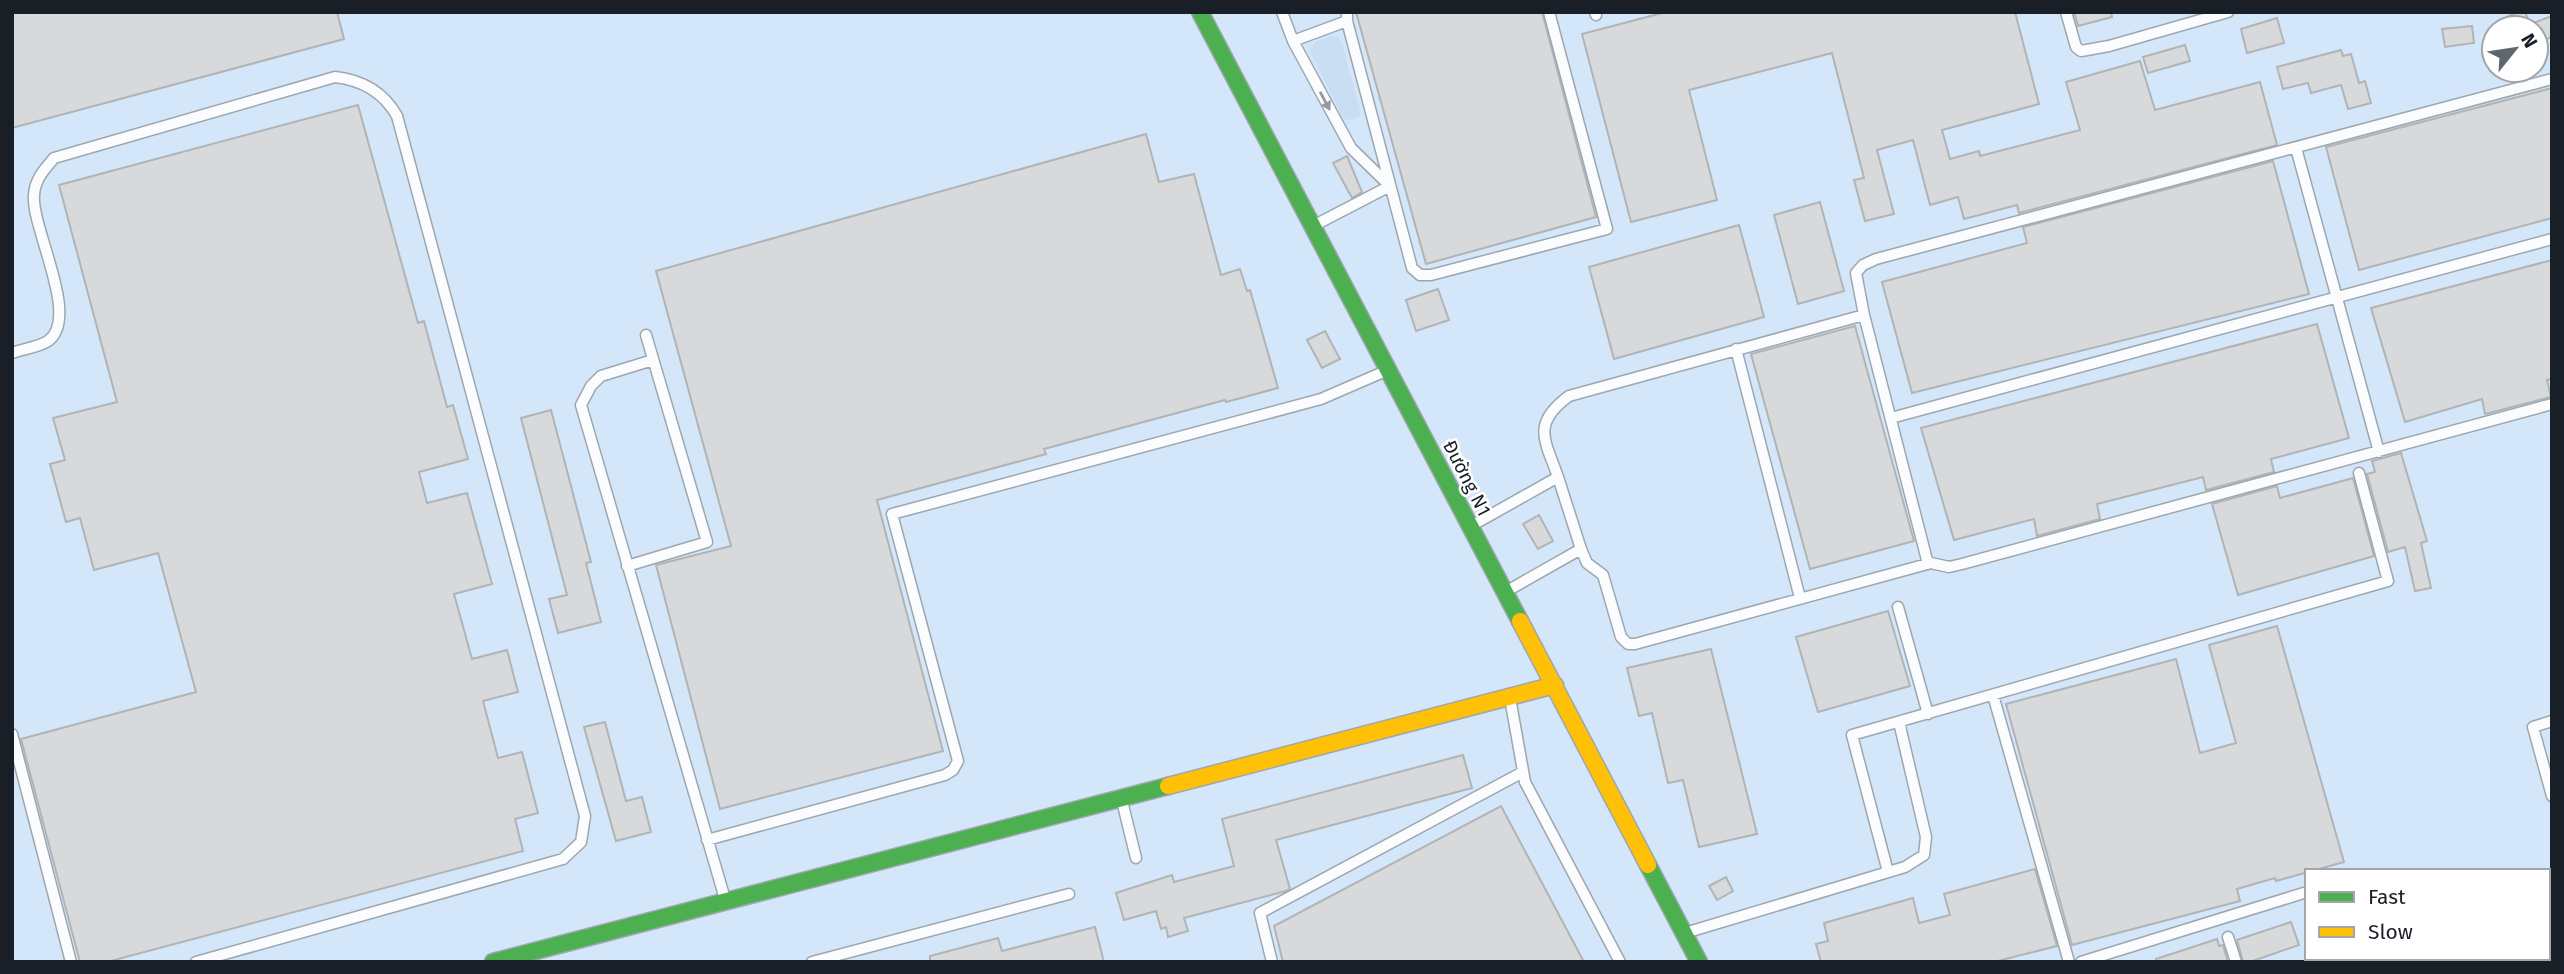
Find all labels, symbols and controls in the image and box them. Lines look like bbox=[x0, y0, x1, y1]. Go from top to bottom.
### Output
north arrow bbox=[2480, 14, 2550, 84]
text: N bbox=[2516, 30, 2542, 52]
one-way arrow bbox=[1319, 91, 1331, 111]
street label: Đường N1 bbox=[1438, 436, 1496, 520]
legend bbox=[2305, 869, 2550, 960]
text: Fast bbox=[2368, 884, 2406, 910]
text: Slow bbox=[2368, 919, 2413, 945]

